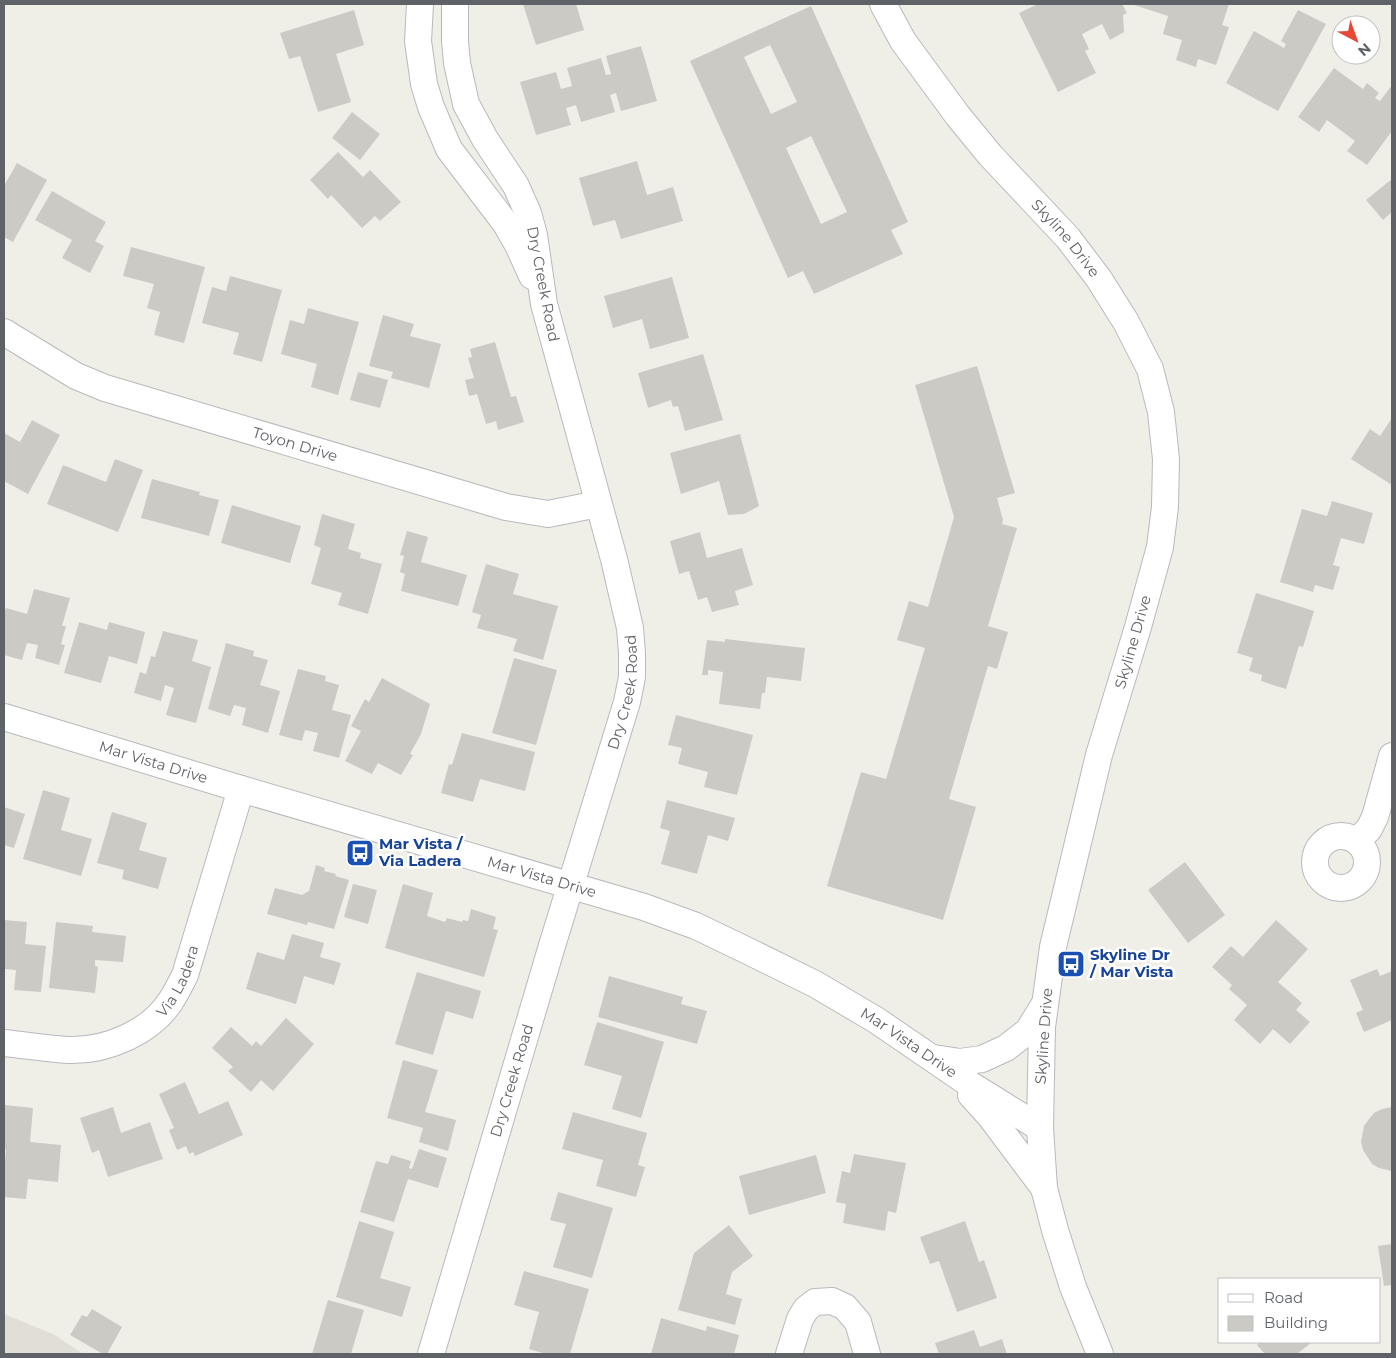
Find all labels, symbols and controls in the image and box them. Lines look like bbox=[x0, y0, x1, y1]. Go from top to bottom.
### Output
north arrow bbox=[1331, 15, 1381, 65]
text: N bbox=[1354, 39, 1375, 60]
street label: Skyline Drive bbox=[1027, 195, 1104, 281]
street label: Dry Creek Road bbox=[523, 225, 564, 343]
street label: Toyon Drive bbox=[250, 422, 340, 465]
street label: Skyline Drive bbox=[1110, 593, 1155, 691]
street label: Dry Creek Road bbox=[603, 634, 641, 752]
street label: Mar Vista Drive bbox=[97, 736, 210, 787]
place label: Mar Vista / Via Ladera bbox=[378, 834, 464, 870]
bus stop icon: Mar Vista / Via Ladera bbox=[345, 838, 375, 868]
street label: Mar Vista Drive bbox=[485, 852, 599, 902]
street label: Via Ladera bbox=[152, 943, 202, 1021]
place label: Skyline Dr / Mar Vista bbox=[1089, 945, 1174, 981]
bus stop icon: Skyline Dr / Mar Vista bbox=[1056, 949, 1086, 979]
street label: Skyline Drive bbox=[1031, 987, 1056, 1085]
street label: Mar Vista Drive bbox=[857, 1003, 961, 1082]
street label: Dry Creek Road bbox=[486, 1022, 537, 1139]
legend bbox=[1218, 1278, 1381, 1343]
text: Road bbox=[1264, 1288, 1303, 1307]
text: Building bbox=[1264, 1313, 1328, 1332]

